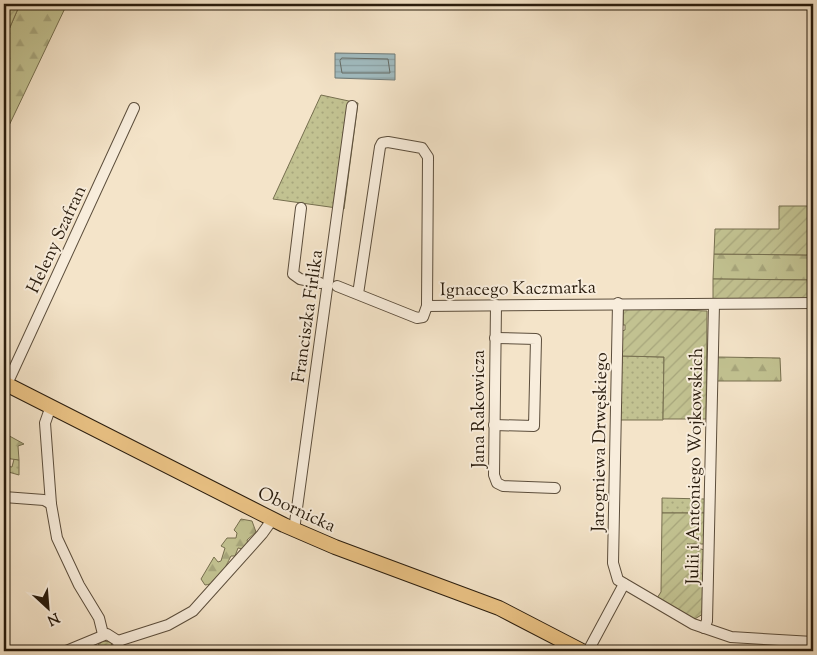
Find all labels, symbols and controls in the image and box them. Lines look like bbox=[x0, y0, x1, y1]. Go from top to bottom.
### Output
street label: Heleny Szafran bbox=[21, 181, 94, 298]
street label: Franciszka Firlika bbox=[287, 248, 331, 384]
street label: Ignacego Kaczmarka bbox=[440, 276, 596, 304]
street label: Julii i Antoniego Wojkowskich bbox=[681, 347, 711, 586]
street label: Jana Rakowicza bbox=[467, 350, 493, 469]
street label: Jarogniewa Drwęskiego bbox=[586, 352, 616, 533]
street label: Obornicka bbox=[253, 481, 340, 540]
north arrow bbox=[22, 582, 72, 632]
text: N bbox=[43, 606, 62, 629]

